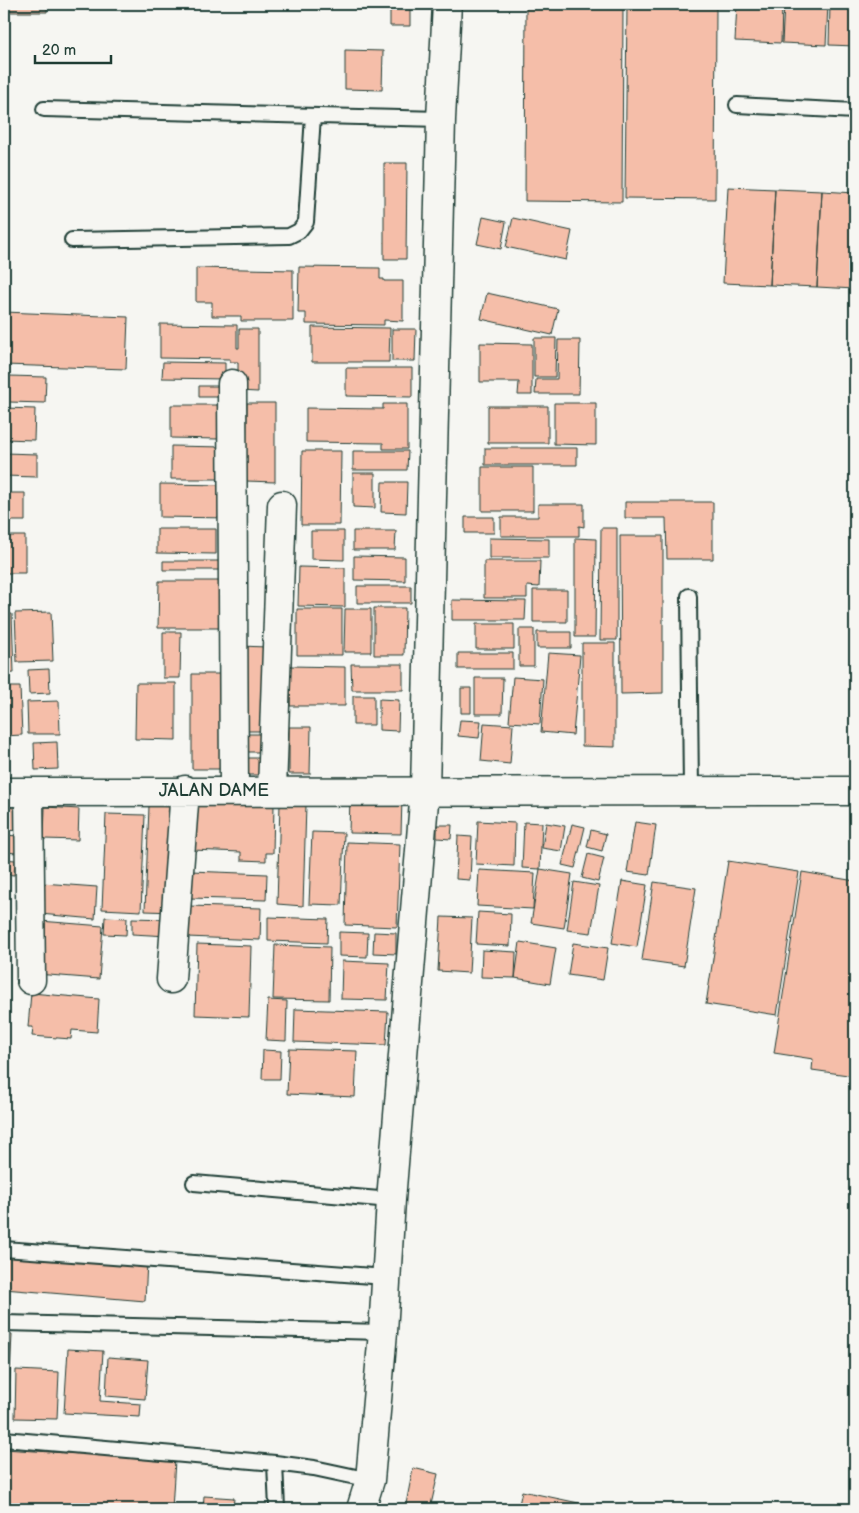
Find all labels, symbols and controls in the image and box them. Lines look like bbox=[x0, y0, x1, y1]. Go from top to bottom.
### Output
scale bar bbox=[35, 32, 111, 64]
text: 20 m bbox=[42, 41, 76, 60]
street label: JALAN DAME bbox=[159, 780, 269, 801]

